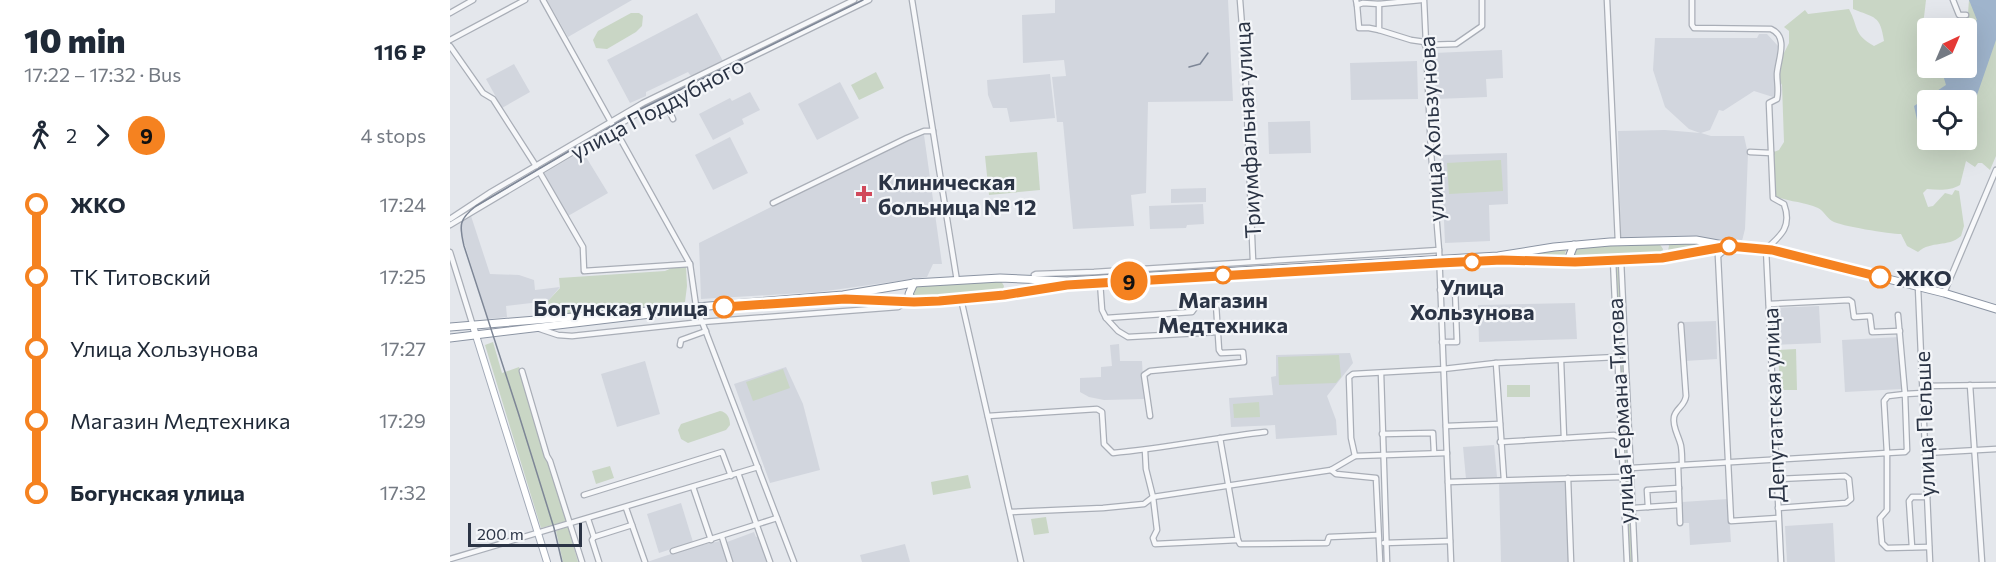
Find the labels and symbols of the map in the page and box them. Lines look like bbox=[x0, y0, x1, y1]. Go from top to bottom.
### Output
north arrow bbox=[1917, 18, 1977, 78]
street label: Триумфальная улица bbox=[1228, 21, 1266, 239]
street label: улица Хользунова bbox=[1413, 35, 1449, 223]
street label: улица Поддубного bbox=[566, 51, 748, 165]
place label: Клиническая больница № 12 bbox=[878, 168, 1037, 220]
marker: Клиническая больница № 12 bbox=[855, 185, 873, 203]
unlabelled marker bbox=[1720, 237, 1738, 255]
marker: Улица Хользунова bbox=[1463, 253, 1481, 271]
line badge: 9 bbox=[1110, 262, 1148, 300]
place label: ЖКО bbox=[1896, 264, 1952, 291]
marker: Магазин Медтехника bbox=[1214, 266, 1232, 284]
marker: ЖКО bbox=[1869, 266, 1891, 288]
place label: Улица Хользунова bbox=[1410, 273, 1534, 325]
place label: Магазин Медтехника bbox=[1158, 286, 1288, 338]
place label: Богунская улица bbox=[533, 294, 708, 321]
marker: Богунская улица bbox=[713, 296, 735, 318]
street label: улица Германа Титова bbox=[1601, 297, 1639, 525]
street label: Депутатская улица bbox=[1756, 307, 1790, 503]
street label: улица Пельше bbox=[1908, 350, 1940, 498]
scale bar bbox=[468, 520, 582, 548]

